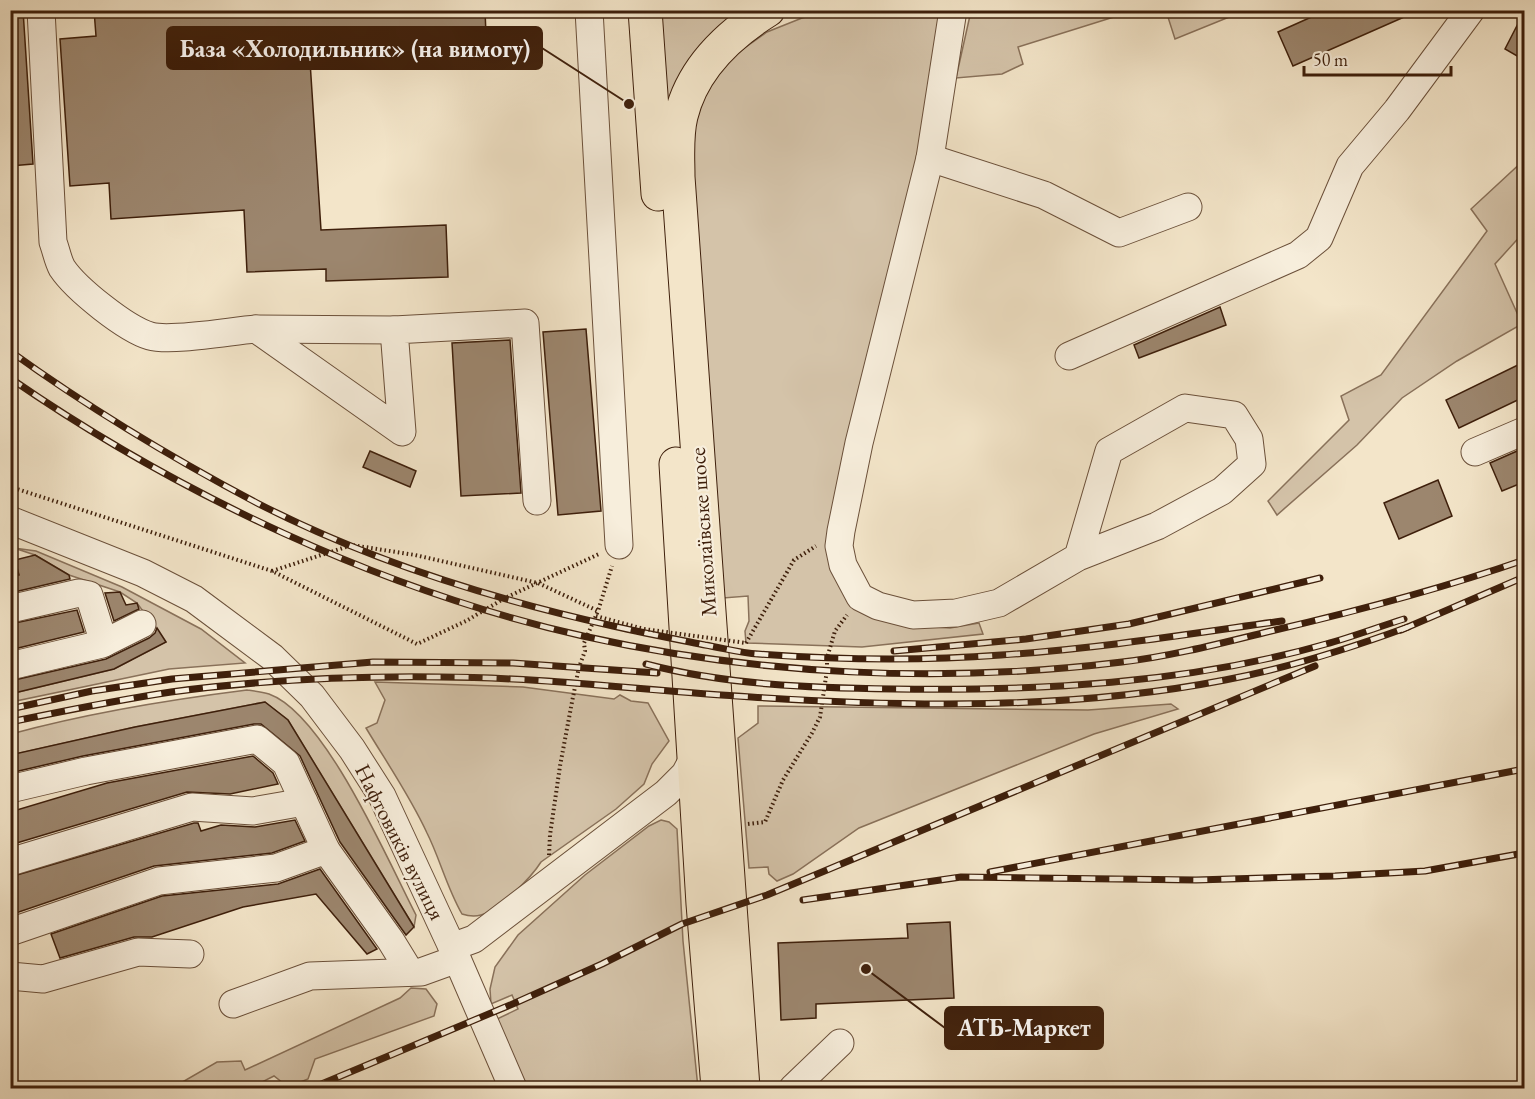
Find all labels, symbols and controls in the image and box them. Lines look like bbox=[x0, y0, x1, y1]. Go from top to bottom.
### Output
callout: База «Холодильник» (на вимогу) bbox=[167, 27, 542, 69]
text: База «Холодильник» (на вимогу) bbox=[180, 33, 530, 65]
scale bar bbox=[1304, 39, 1451, 77]
text: 50 m bbox=[1313, 48, 1348, 71]
street label: Миколаївське шосе bbox=[683, 446, 723, 618]
street label: Нафтовиків вулиця bbox=[348, 759, 452, 925]
callout: АТБ-Маркет bbox=[945, 1007, 1103, 1049]
text: АТБ-Маркет bbox=[956, 1012, 1091, 1043]

